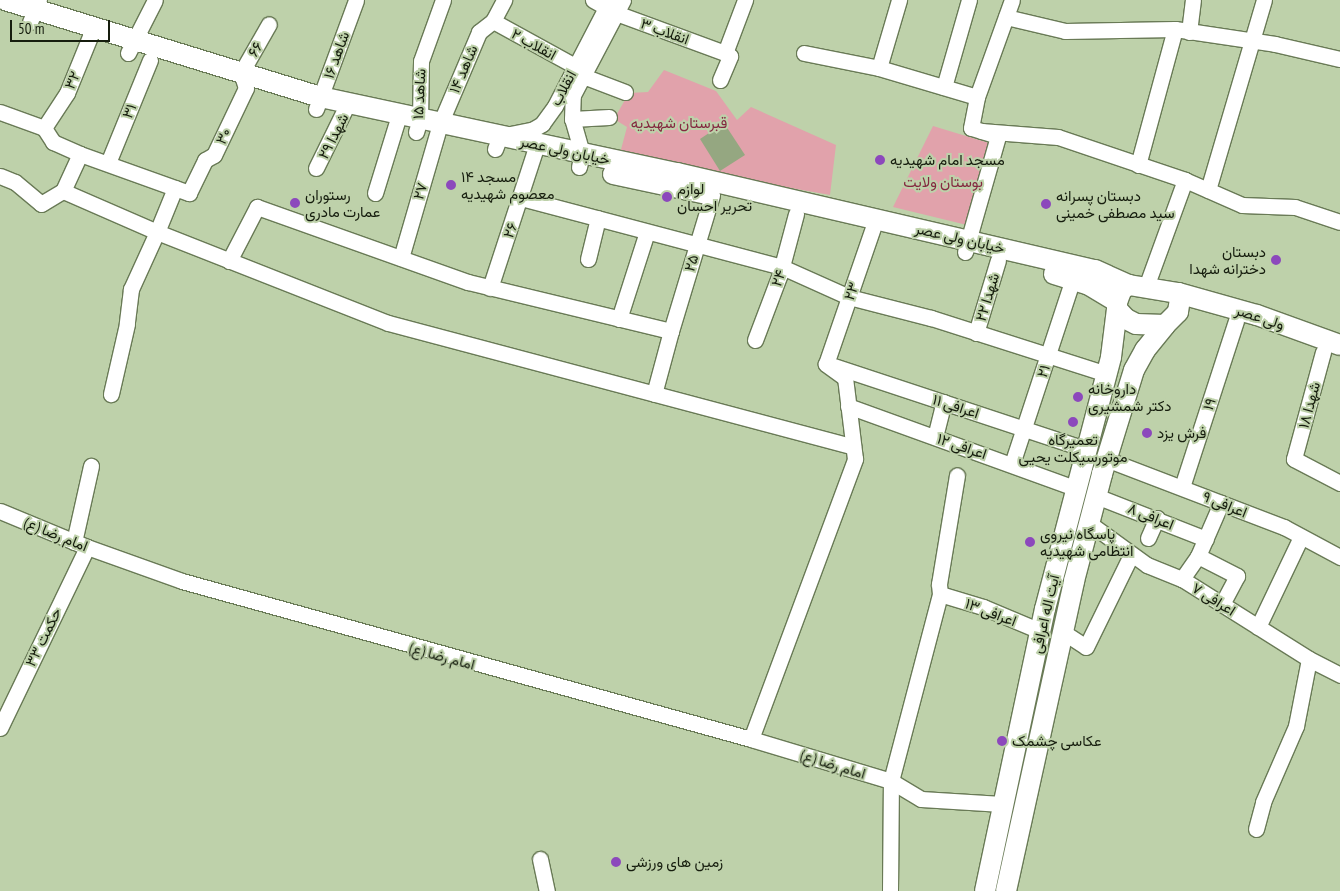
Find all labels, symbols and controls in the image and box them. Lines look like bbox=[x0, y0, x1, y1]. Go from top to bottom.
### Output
scale bar bbox=[12, 10, 112, 42]
street label: انقلاب ۳ bbox=[638, 14, 692, 48]
text: 50 m bbox=[18, 19, 44, 38]
street label: انقلاب ۲ bbox=[508, 24, 560, 64]
street label: شاهد ۱۶ bbox=[319, 29, 353, 81]
street label: ۶۶ bbox=[244, 38, 266, 60]
street label: شاهد ۱۴ bbox=[445, 42, 481, 96]
street label: انقلاب bbox=[546, 67, 580, 109]
street label: ۳۲ bbox=[60, 68, 84, 92]
street label: شاهد ۱۵ bbox=[409, 68, 429, 120]
street label: ۳۱ bbox=[118, 101, 140, 121]
street label: شهدا ۲۹ bbox=[314, 110, 352, 162]
park label: قبرستان شهیدیه bbox=[631, 114, 727, 132]
street label: ۳۰ bbox=[211, 125, 235, 147]
street label: خیابان ولی عصر bbox=[518, 132, 612, 168]
place label: مسجد امام شهیدیه bbox=[890, 151, 1005, 169]
marker: مسجد امام شهیدیه bbox=[874, 154, 886, 166]
place label: مسجد ۱۴ معصوم شهیدیه bbox=[461, 167, 554, 202]
park label: بوستان ولایت bbox=[903, 173, 983, 191]
marker: مسجد ۱۴ معصوم شهیدیه bbox=[445, 179, 457, 191]
place label: لوازم تحریر احسان bbox=[677, 179, 752, 214]
street label: ۲۷ bbox=[409, 181, 431, 201]
place label: رستوران عمارت مادری bbox=[305, 185, 380, 220]
place label: دبستان پسرانه سید مصطفی خمینی bbox=[1056, 186, 1175, 221]
marker: لوازم تحریر احسان bbox=[661, 191, 673, 203]
marker: رستوران عمارت مادری bbox=[289, 197, 301, 209]
marker: دبستان پسرانه سید مصطفی خمینی bbox=[1040, 198, 1052, 210]
street label: خیابان ولی عصر bbox=[913, 219, 1007, 257]
street label: ۲۶ bbox=[499, 220, 521, 240]
place label: دبستان دخترانه شهدا bbox=[1189, 242, 1266, 277]
street label: ۲۵ bbox=[680, 252, 702, 274]
marker: دبستان دخترانه شهدا bbox=[1270, 254, 1282, 266]
street label: ۲۴ bbox=[767, 267, 789, 289]
street label: شهدا ۲۲ bbox=[971, 271, 1003, 323]
street label: ۲۳ bbox=[840, 280, 862, 302]
street label: ولی عصر bbox=[1233, 301, 1287, 333]
street label: ۲۱ bbox=[1033, 362, 1053, 380]
place label: داروخانه دکتر شمشیری bbox=[1088, 379, 1171, 414]
street label: شهدا ۱۸ bbox=[1294, 380, 1324, 430]
street label: اعرافی ۱۱ bbox=[930, 390, 982, 422]
marker: داروخانه دکتر شمشیری bbox=[1072, 391, 1084, 403]
street label: ۱۹ bbox=[1199, 396, 1219, 412]
marker: تعمیرگاه موتورسیکلت یحیی bbox=[1067, 416, 1079, 428]
place label: فرش یزد bbox=[1157, 424, 1206, 442]
marker: فرش یزد bbox=[1141, 427, 1153, 439]
street label: اعرافی ۱۲ bbox=[935, 429, 989, 463]
place label: تعمیرگاه موتورسیکلت یحیی bbox=[1019, 430, 1127, 465]
street label: اعرافی ۹ bbox=[1200, 487, 1250, 521]
street label: اعرافی ۸ bbox=[1125, 499, 1177, 533]
street label: امام رضا (ع) bbox=[21, 513, 91, 555]
place label: پاسگاه نیروی انتظامی شهیدیه bbox=[1040, 524, 1134, 559]
marker: پاسگاه نیروی انتظامی شهیدیه bbox=[1024, 536, 1036, 548]
street label: آیت اله اعرافی bbox=[1027, 573, 1063, 655]
street label: اعرافی ۷ bbox=[1189, 579, 1239, 619]
street label: اعرافی ۱۳ bbox=[963, 594, 1019, 630]
street label: حکمت ۳۳ bbox=[21, 605, 65, 669]
street label: امام رضا (ع) bbox=[407, 639, 477, 673]
place label: عکاسی چشمک bbox=[1012, 732, 1102, 750]
marker: عکاسی چشمک bbox=[996, 735, 1008, 747]
street label: امام رضا (ع) bbox=[798, 746, 868, 782]
place label: زمین های ورزشی bbox=[626, 853, 723, 871]
marker: زمین های ورزشی bbox=[610, 856, 622, 868]

